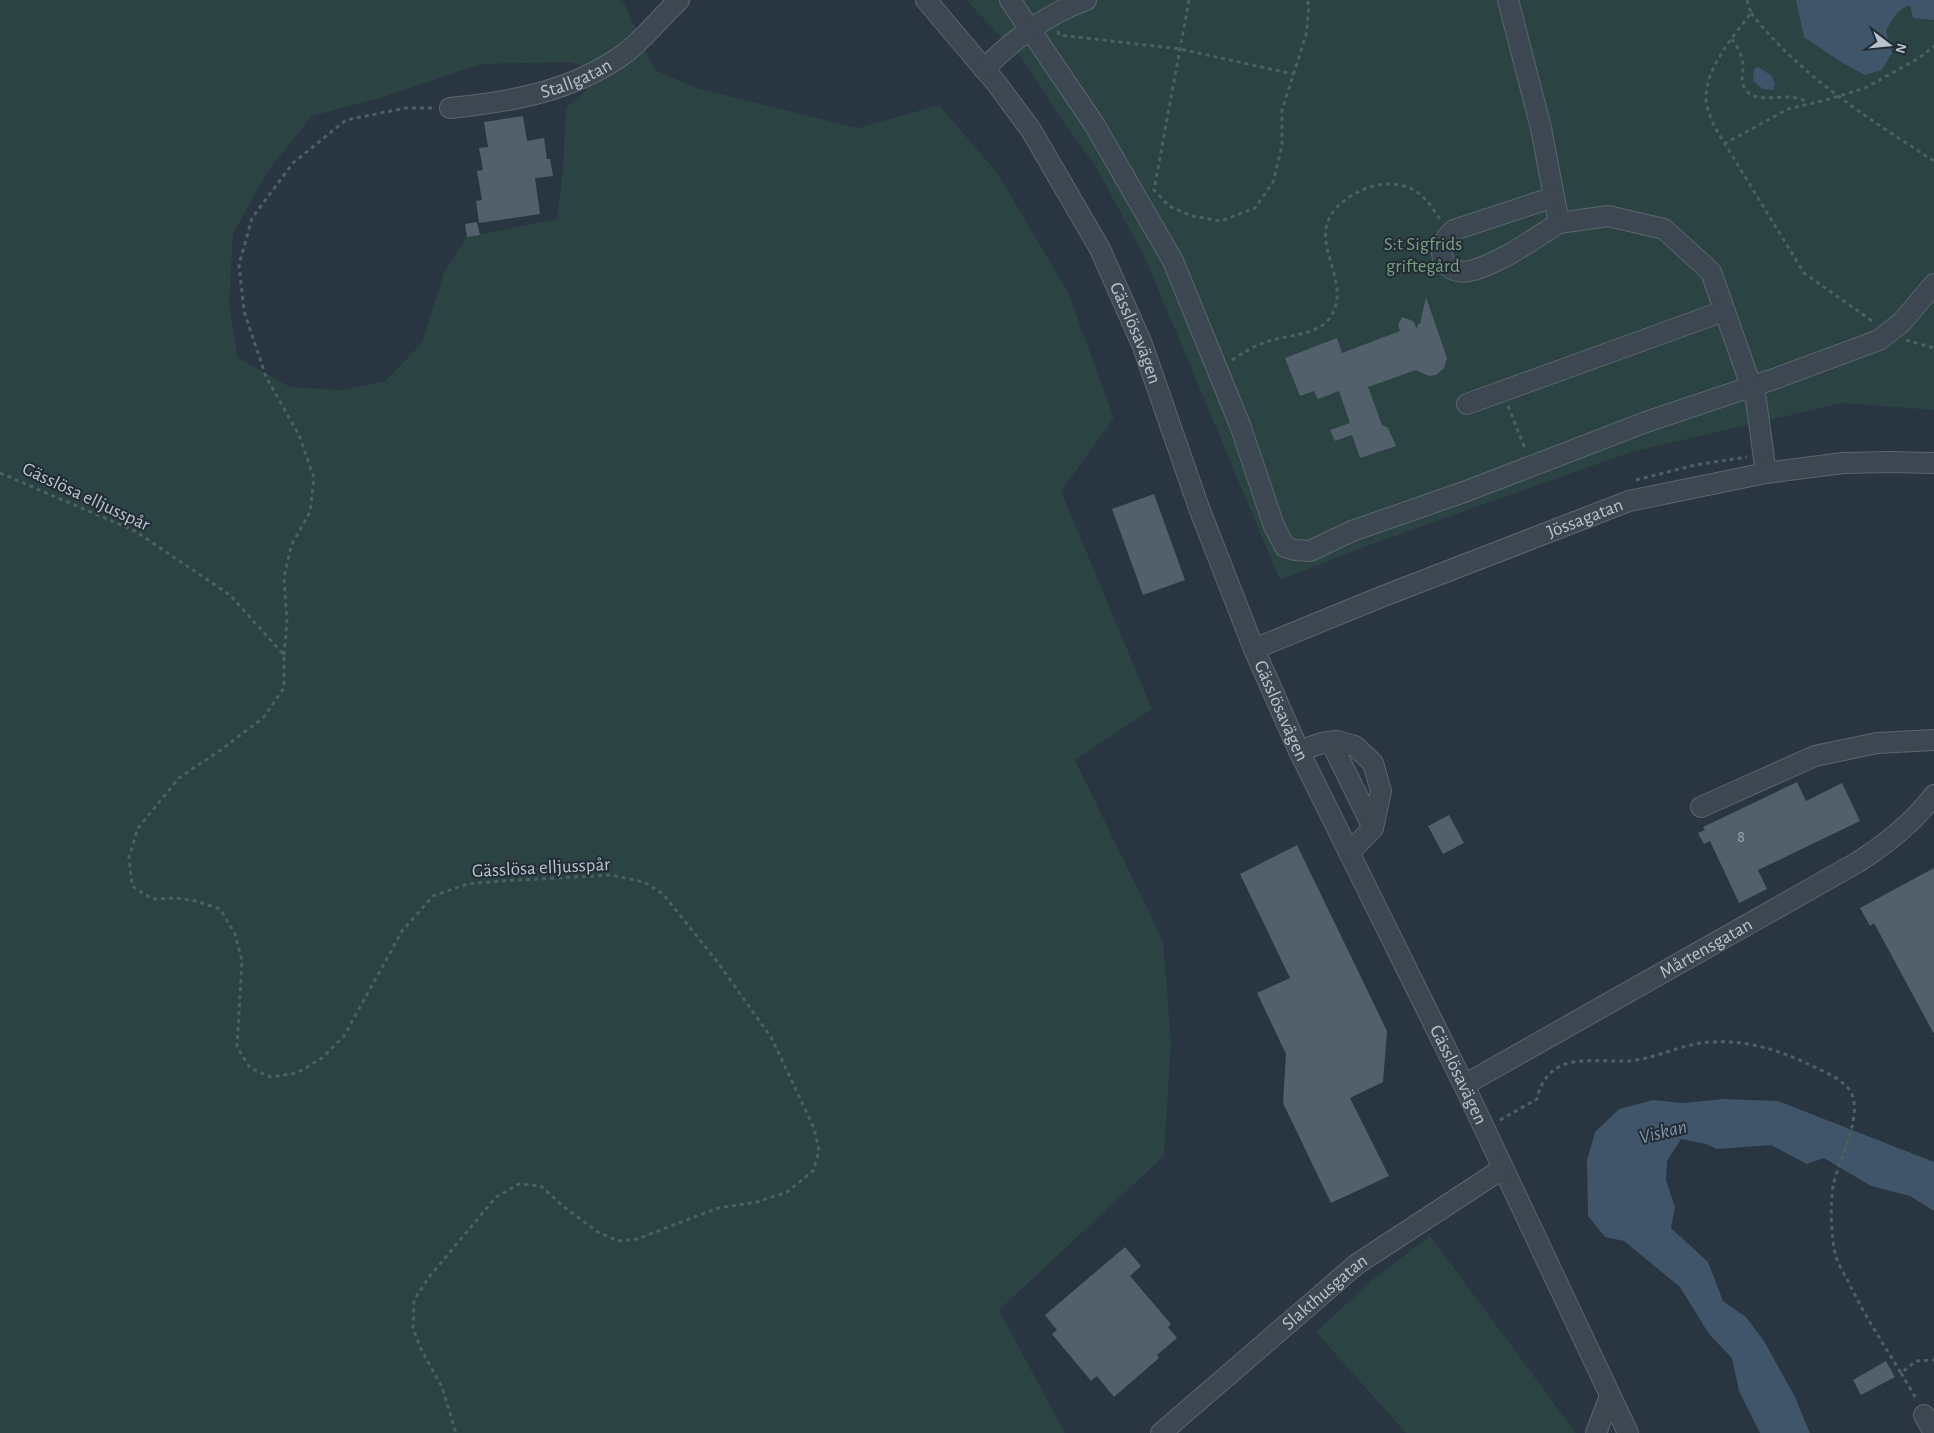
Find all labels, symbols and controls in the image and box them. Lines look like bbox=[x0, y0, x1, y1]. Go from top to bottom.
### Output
north arrow bbox=[1864, 20, 1914, 70]
text: N bbox=[1892, 42, 1909, 55]
street label: Stallgatan bbox=[538, 55, 615, 102]
park label: S:t Sigfrids griftegård bbox=[1384, 235, 1462, 276]
street label: Gässlösavägen bbox=[1106, 279, 1165, 386]
street label: Gässlösa elljusspår bbox=[19, 459, 153, 535]
street label: Jössagatan bbox=[1544, 495, 1626, 541]
street label: Gässlösavägen bbox=[1251, 657, 1312, 764]
house number: 8 bbox=[1737, 829, 1745, 845]
street label: Gässlösa elljusspår bbox=[471, 855, 611, 881]
street label: Mårtensgatan bbox=[1656, 914, 1756, 982]
street label: Gässlösavägen bbox=[1426, 1022, 1491, 1127]
water label: Viskan bbox=[1637, 1116, 1689, 1148]
street label: Slakthusgatan bbox=[1278, 1250, 1371, 1334]

